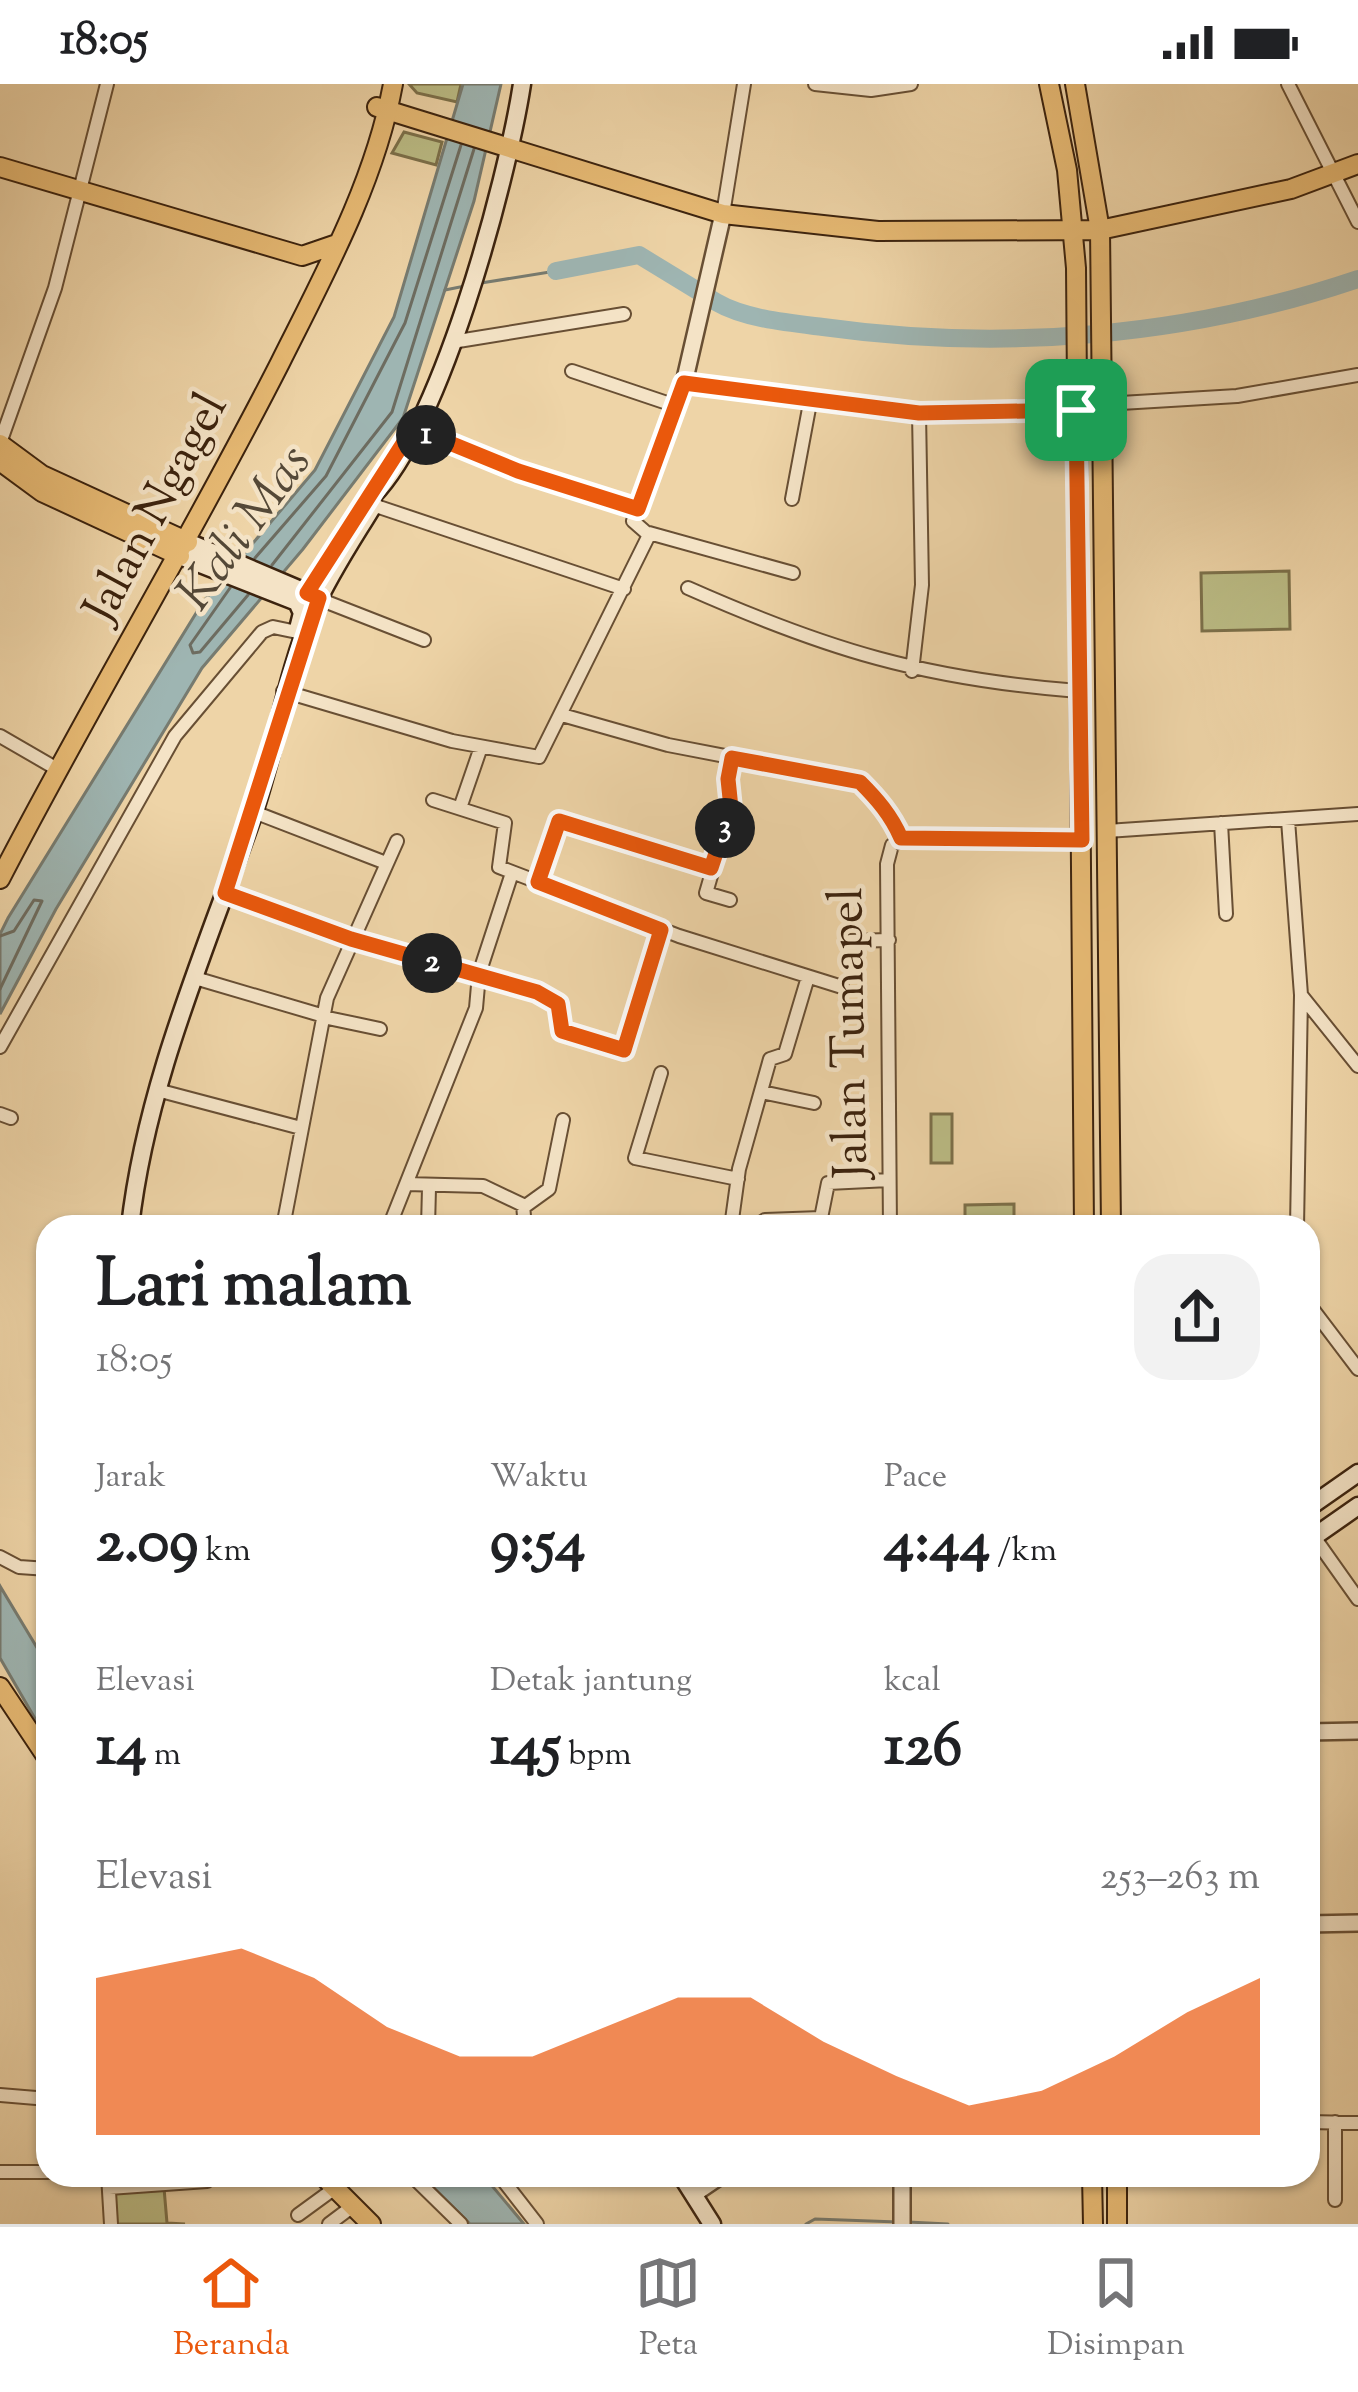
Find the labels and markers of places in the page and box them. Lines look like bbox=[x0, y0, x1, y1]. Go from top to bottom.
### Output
pin bbox=[1025, 359, 1127, 461]
pin: 1 bbox=[396, 405, 456, 465]
pin: 3 bbox=[695, 798, 755, 858]
pin: 2 bbox=[402, 933, 462, 993]

